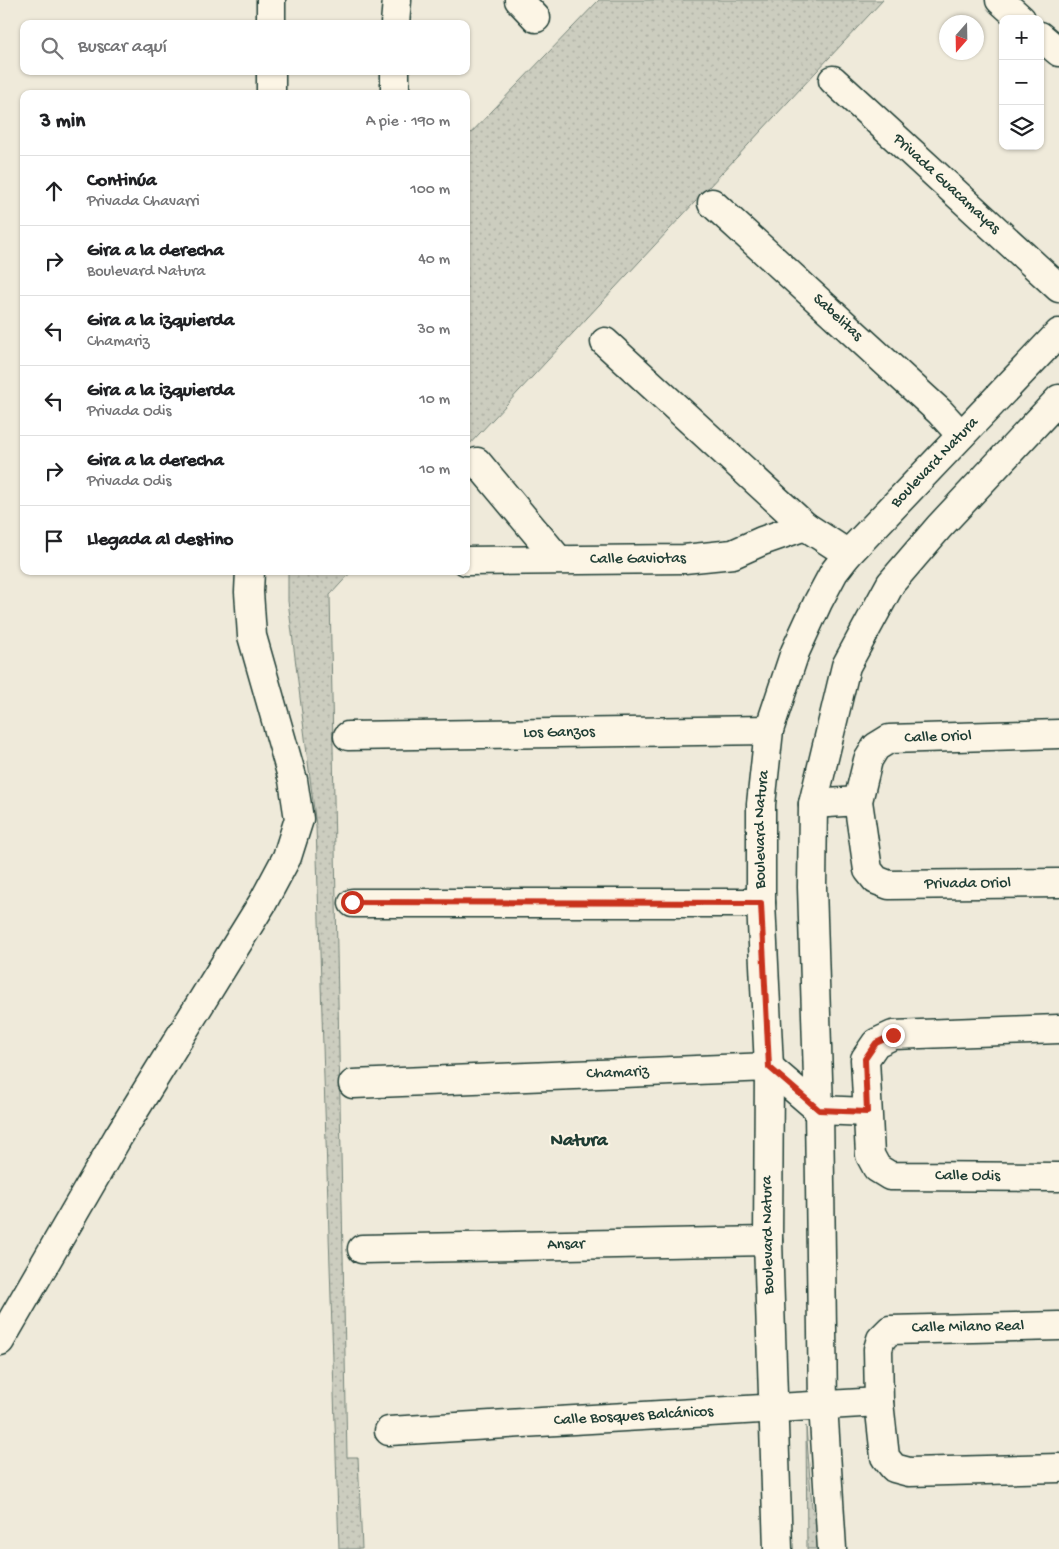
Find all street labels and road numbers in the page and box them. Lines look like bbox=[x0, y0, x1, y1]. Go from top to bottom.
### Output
street label: Privada Guacamayas bbox=[888, 129, 1005, 239]
street label: Sabelitas bbox=[808, 290, 867, 346]
street label: Boulevard Natura bbox=[887, 413, 984, 513]
street label: Calle Gaviotas bbox=[590, 549, 687, 569]
street label: Los Ganzos bbox=[523, 723, 596, 743]
street label: Calle Oriol bbox=[904, 727, 972, 749]
street label: Boulevard Natura bbox=[751, 768, 774, 890]
street label: Privada Oriol bbox=[923, 874, 1011, 894]
street label: Chamariz bbox=[586, 1062, 650, 1084]
street label: Calle Odis bbox=[935, 1167, 1001, 1186]
street label: Boulevard Natura bbox=[758, 1174, 780, 1295]
street label: Ansar bbox=[547, 1235, 586, 1255]
street label: Calle Milano Real bbox=[912, 1318, 1024, 1338]
street label: Calle Bosques Balcánicos bbox=[553, 1402, 715, 1431]

